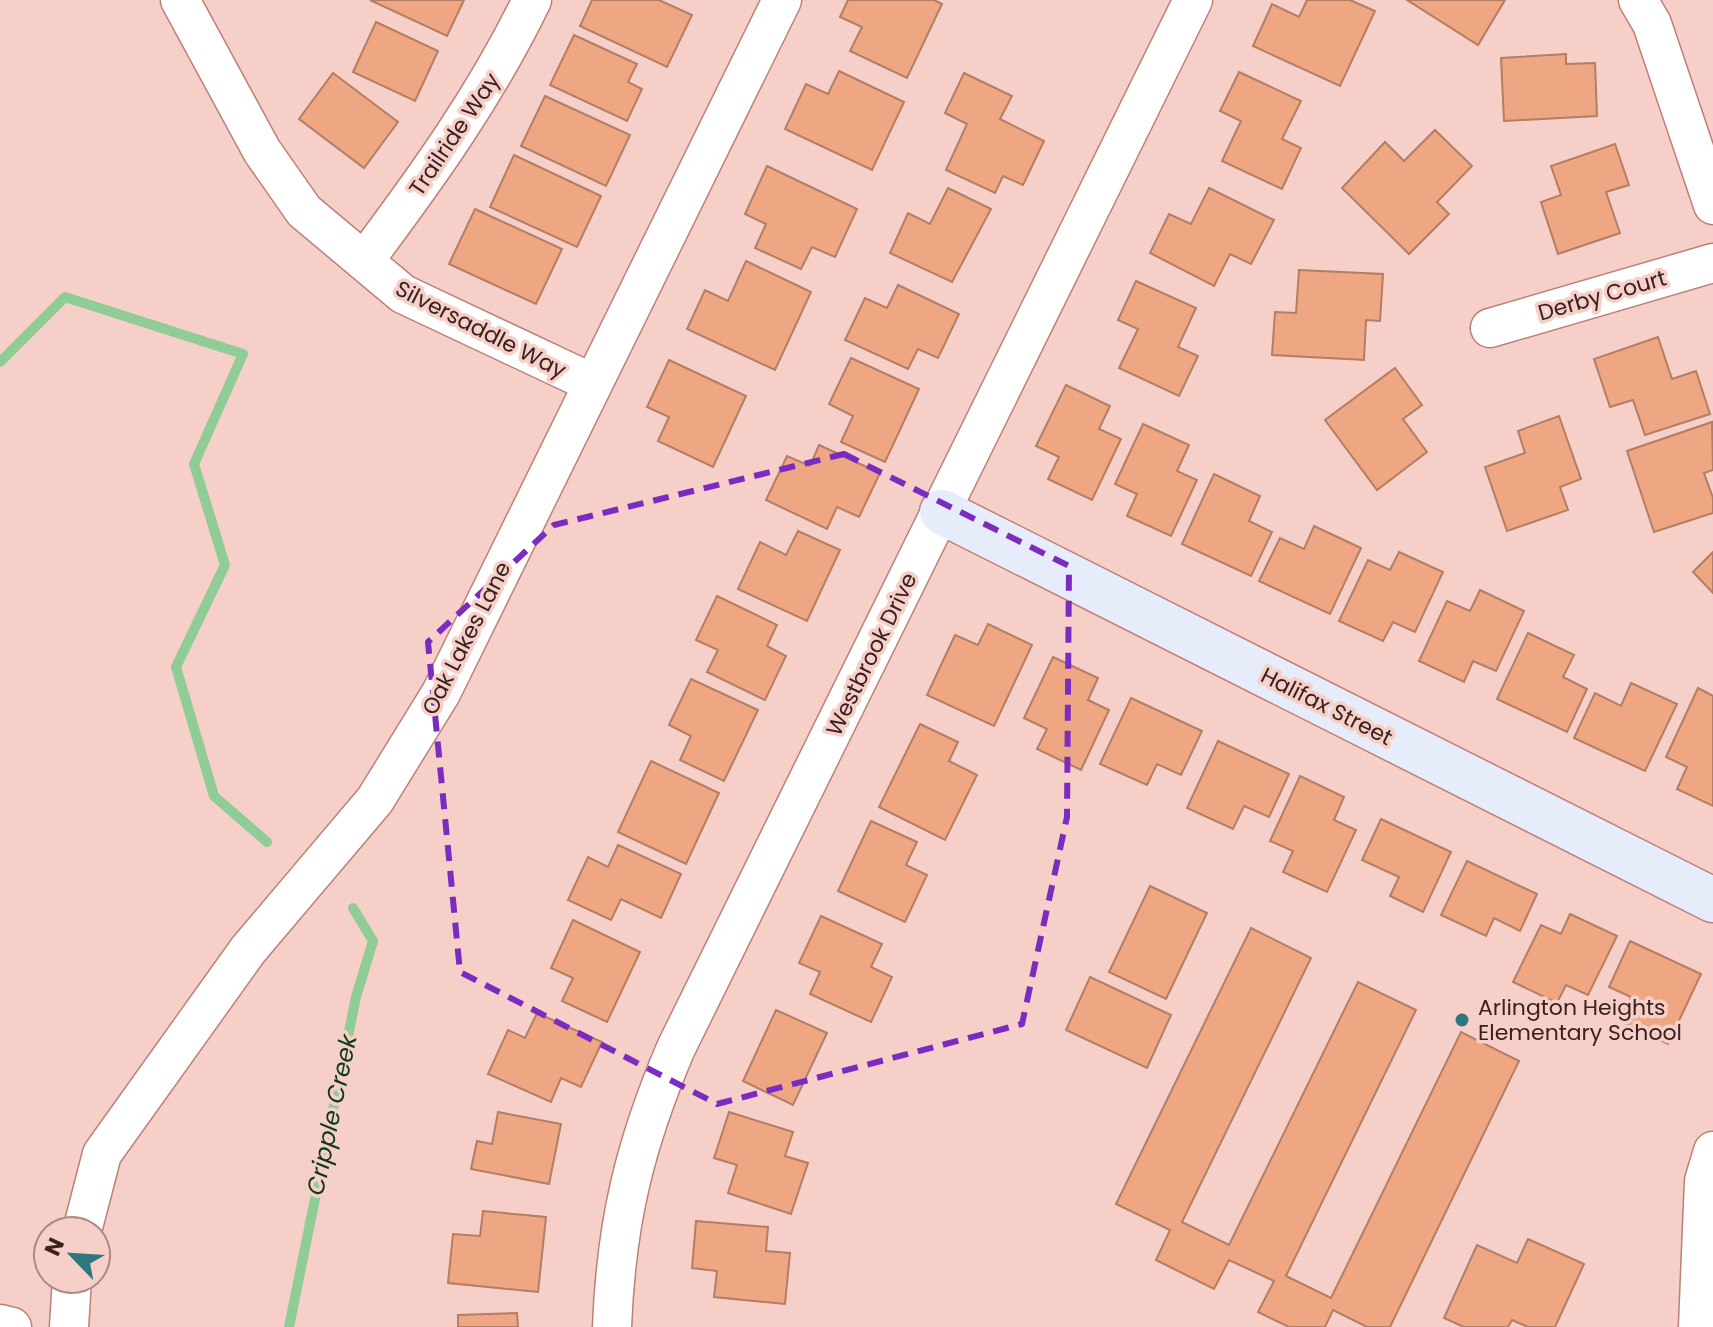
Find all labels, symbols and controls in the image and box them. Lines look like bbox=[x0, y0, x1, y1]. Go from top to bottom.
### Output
street label: Trailride Way bbox=[402, 66, 507, 202]
street label: Derby Court bbox=[1534, 262, 1670, 329]
street label: Silversaddle Way bbox=[390, 273, 572, 386]
street label: Oak Lakes Lane bbox=[414, 556, 518, 720]
street label: Westbrook Drive bbox=[818, 567, 924, 741]
street label: Halifax Street bbox=[1256, 660, 1398, 753]
place label: Arlington Heights Elementary School bbox=[1478, 992, 1682, 1048]
marker: Arlington Heights Elementary School bbox=[1453, 1011, 1471, 1029]
water label: Cripple Creek bbox=[298, 1030, 365, 1198]
north arrow bbox=[32, 1215, 112, 1295]
text: N bbox=[37, 1233, 72, 1261]

